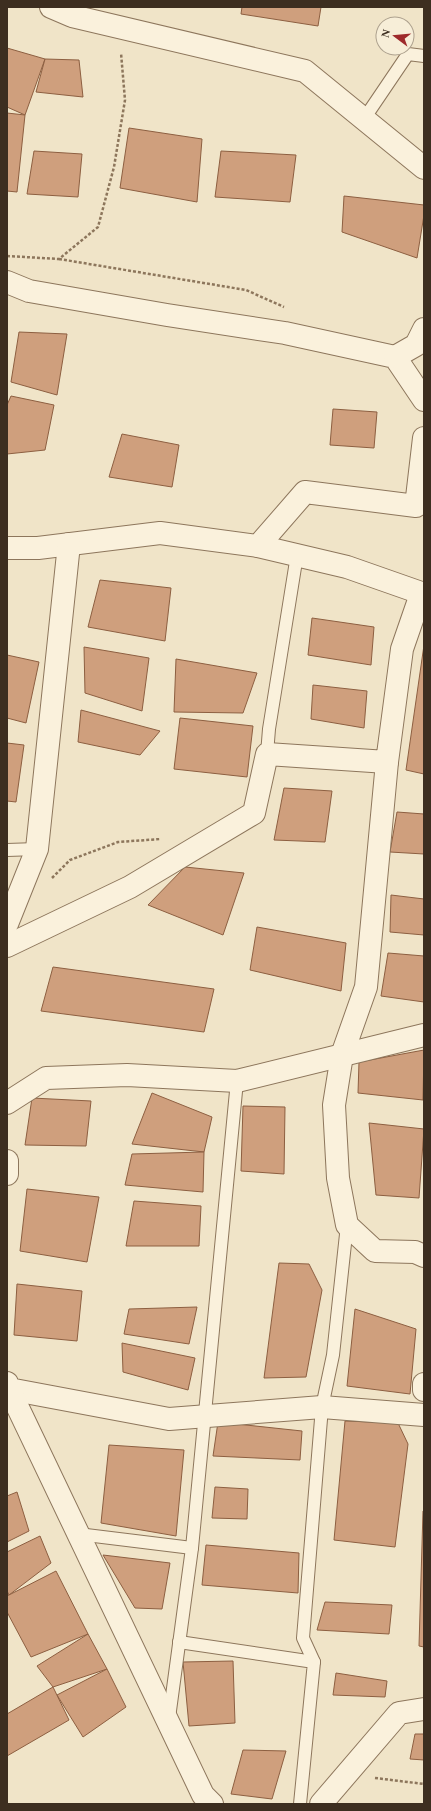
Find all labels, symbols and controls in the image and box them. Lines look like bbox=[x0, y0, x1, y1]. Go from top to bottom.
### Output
north arrow bbox=[375, 16, 415, 56]
text: N bbox=[379, 28, 392, 39]

